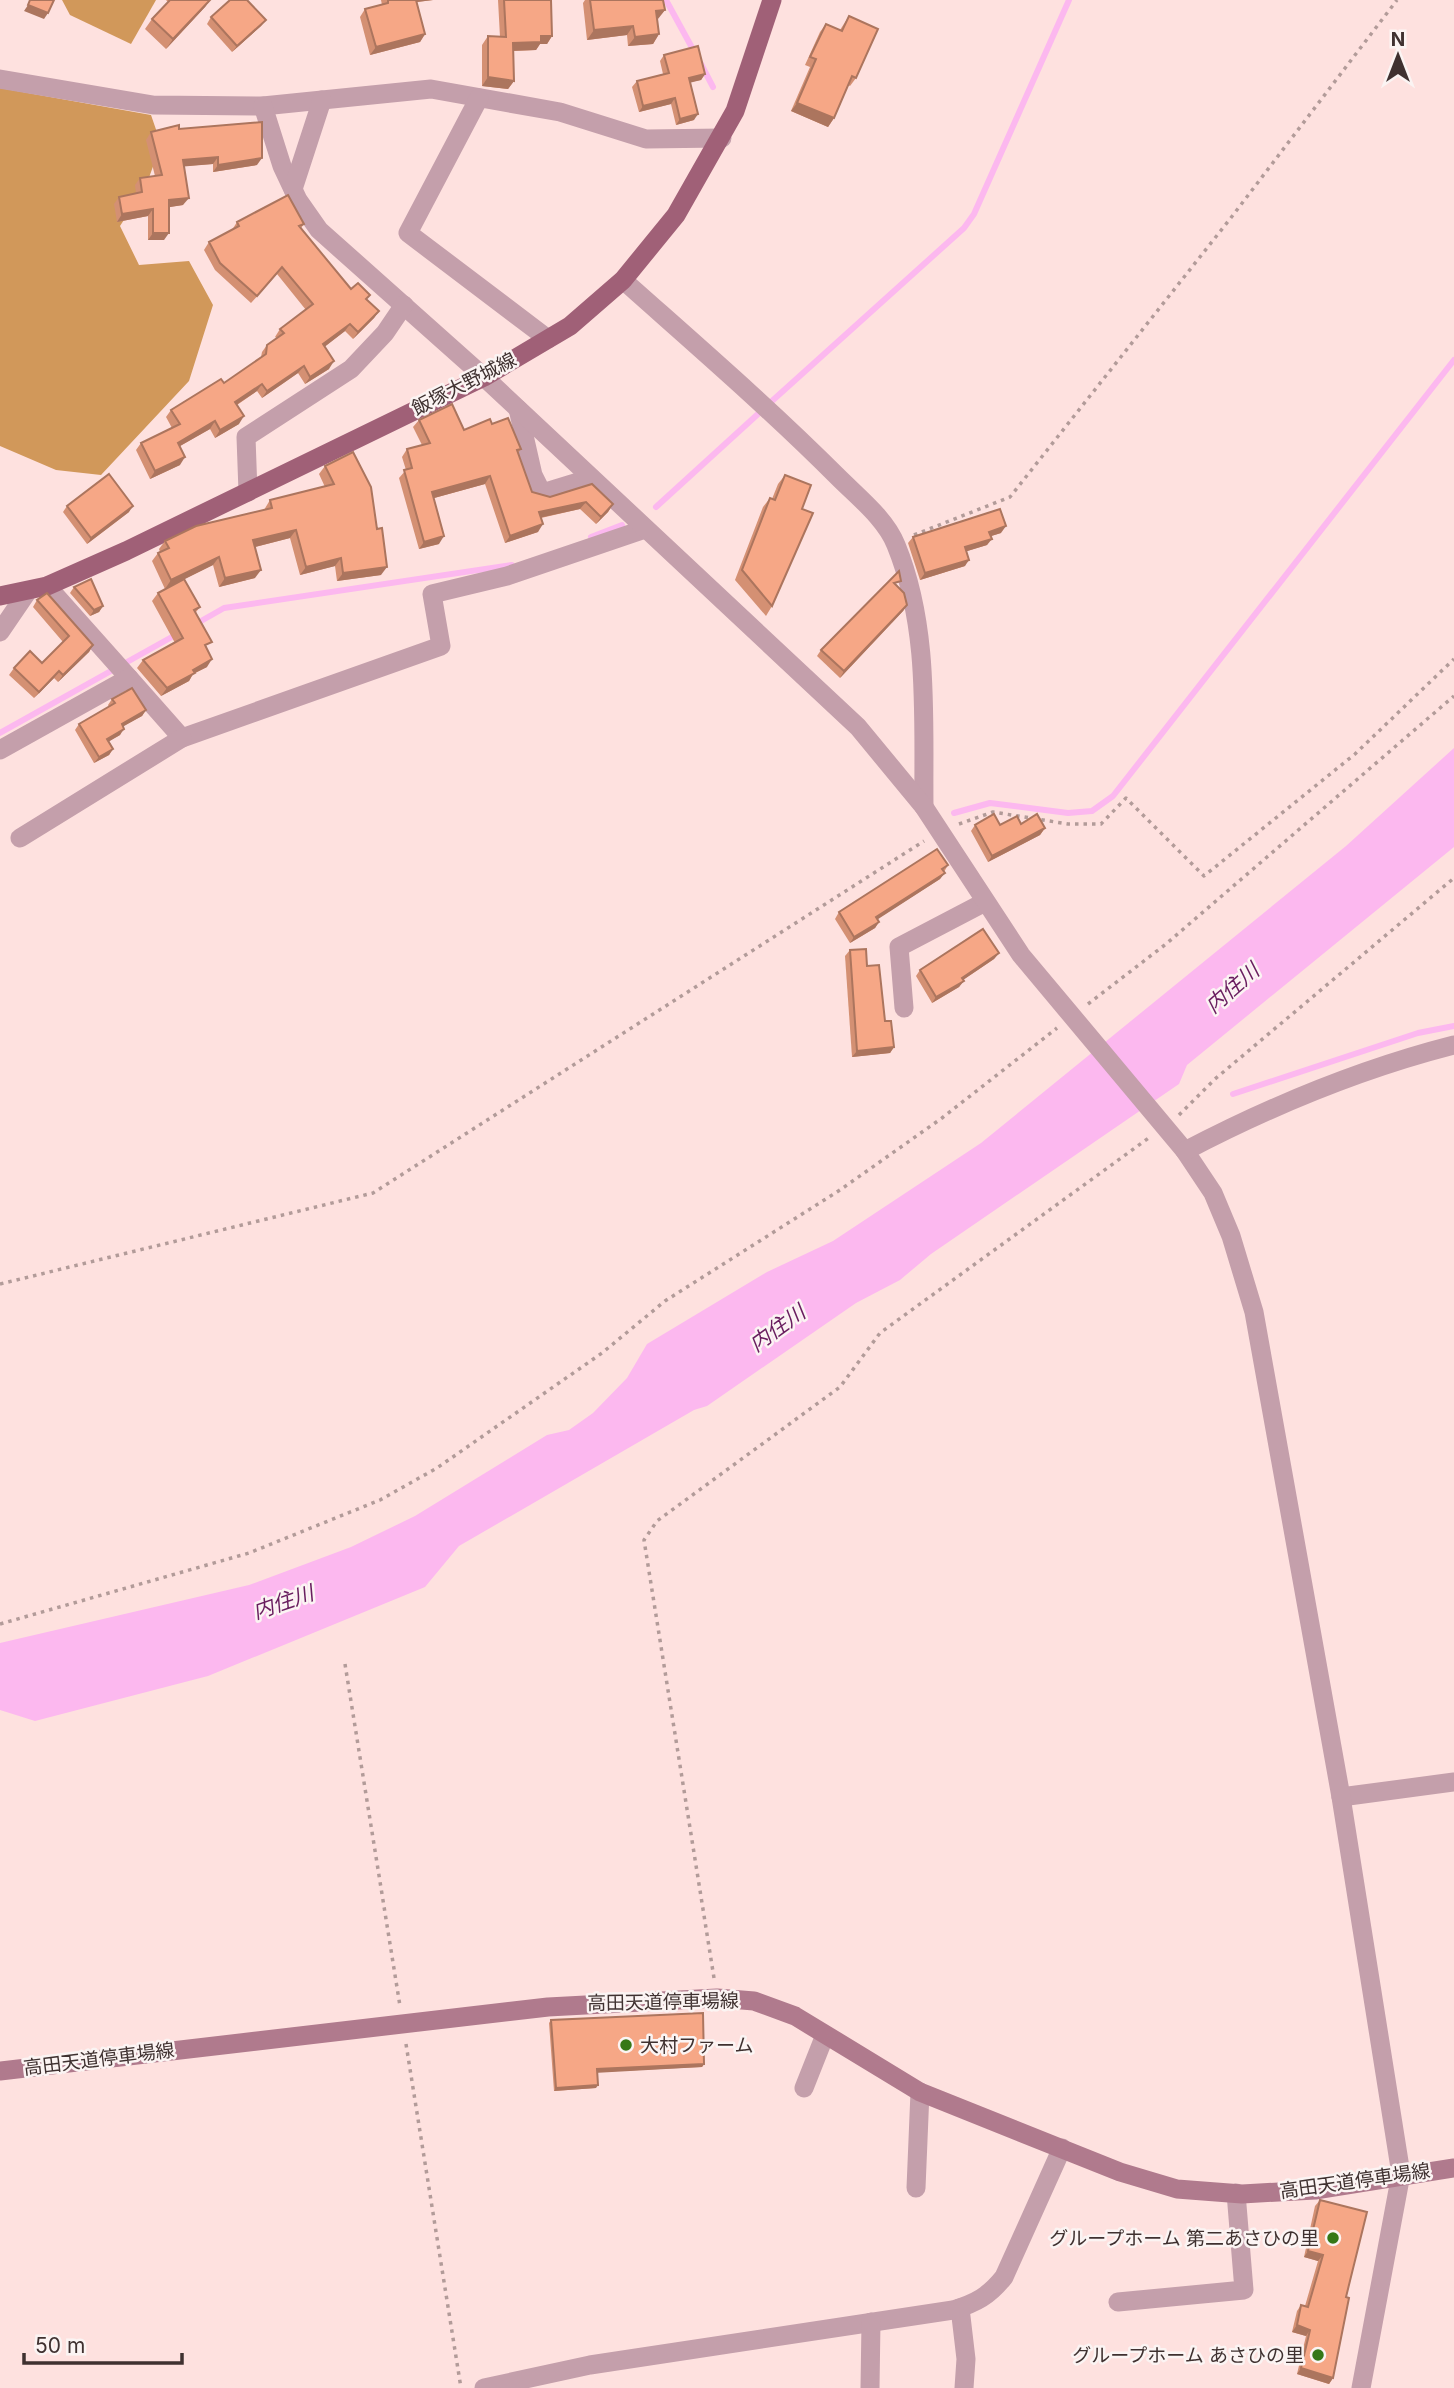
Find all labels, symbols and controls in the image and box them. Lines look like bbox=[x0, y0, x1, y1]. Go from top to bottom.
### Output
north arrow bbox=[1363, 21, 1433, 91]
text: N bbox=[1391, 28, 1405, 51]
street label: 飯塚大野城線 bbox=[408, 348, 520, 420]
water label: 内住川 bbox=[1200, 957, 1265, 1018]
water label: 内住川 bbox=[744, 1298, 811, 1357]
water label: 内住川 bbox=[249, 1579, 319, 1624]
street label: 高田天道停車場線 bbox=[587, 1989, 739, 2015]
place label: 大村ファーム bbox=[640, 2034, 753, 2057]
marker: 大村ファーム bbox=[618, 2037, 634, 2053]
street label: 高田天道停車場線 bbox=[22, 2038, 176, 2080]
street label: 高田天道停車場線 bbox=[1278, 2159, 1432, 2203]
place label: グループホーム 第二あさひの里 bbox=[1049, 2227, 1319, 2250]
marker: グループホーム 第二あさひの里 bbox=[1325, 2230, 1341, 2246]
scale bar bbox=[24, 2322, 182, 2366]
text: 50 m bbox=[35, 2333, 85, 2358]
place label: グループホーム あさひの里 bbox=[1072, 2344, 1304, 2367]
marker: グループホーム あさひの里 bbox=[1310, 2347, 1326, 2363]

